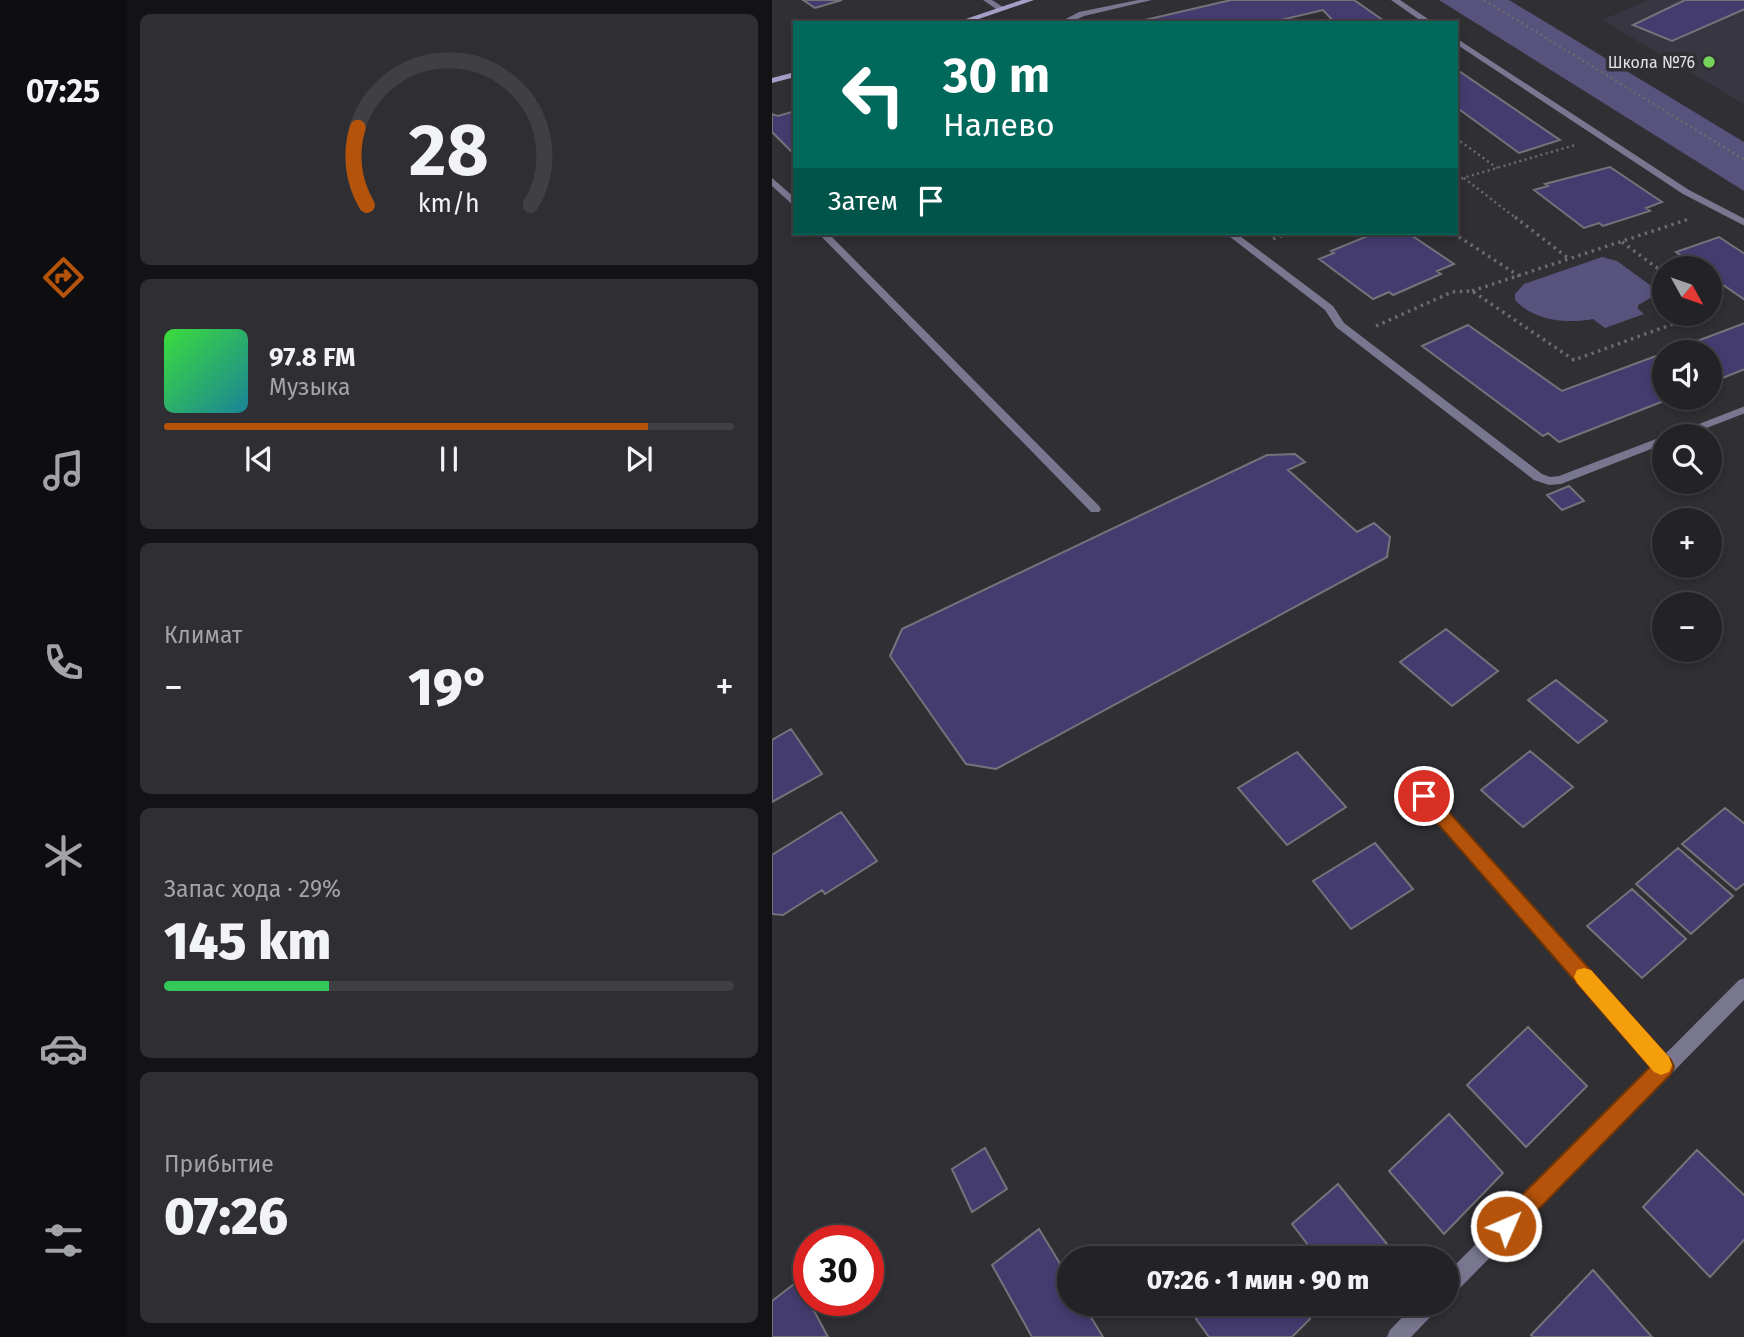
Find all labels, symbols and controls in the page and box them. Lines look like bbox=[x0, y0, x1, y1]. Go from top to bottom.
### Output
text: 30 m bbox=[943, 46, 1050, 105]
icon: left bbox=[828, 49, 919, 140]
place label: Школа №76 bbox=[1608, 53, 1695, 72]
marker: Школа №76 bbox=[1701, 54, 1717, 70]
text: 07:25 bbox=[26, 72, 100, 110]
text: Налево bbox=[943, 106, 1055, 144]
text: 28 bbox=[409, 108, 489, 195]
icon: arrive bbox=[912, 182, 950, 220]
text: Затем bbox=[828, 186, 898, 217]
text: km/h bbox=[418, 189, 480, 219]
icon: directions bbox=[39, 253, 88, 302]
north arrow bbox=[1652, 256, 1722, 326]
map controls bbox=[1652, 256, 1722, 662]
button: sound bbox=[1652, 340, 1722, 410]
text: 97.8 FM bbox=[269, 342, 355, 373]
text: Музыка bbox=[269, 373, 350, 401]
button: search bbox=[1652, 424, 1722, 494]
icon: previous bbox=[240, 440, 278, 478]
icon: pause bbox=[430, 440, 468, 478]
icon: next bbox=[620, 440, 658, 478]
icon: music bbox=[39, 446, 88, 495]
button: + bbox=[1652, 508, 1722, 578]
button: − bbox=[1652, 592, 1722, 662]
text: Климат bbox=[164, 621, 242, 649]
icon: phone bbox=[39, 638, 88, 687]
text: 19° bbox=[408, 656, 490, 719]
text: − bbox=[164, 664, 183, 710]
text: + bbox=[715, 664, 734, 710]
pin bbox=[1394, 766, 1454, 826]
icon: arrive bbox=[1405, 777, 1443, 815]
icon: climate bbox=[39, 831, 88, 880]
text: Запас хода · 29% bbox=[164, 875, 341, 903]
text: 145 km bbox=[164, 910, 331, 973]
icon: car bbox=[39, 1024, 88, 1073]
text: Прибытие bbox=[164, 1150, 274, 1178]
text: 07:26 bbox=[164, 1185, 288, 1248]
position arrow bbox=[1469, 1189, 1543, 1263]
icon: filters bbox=[39, 1216, 88, 1265]
speed limit sign: 30 bbox=[793, 1225, 884, 1316]
text: 07:26 · 1 мин · 90 m bbox=[1147, 1265, 1369, 1296]

